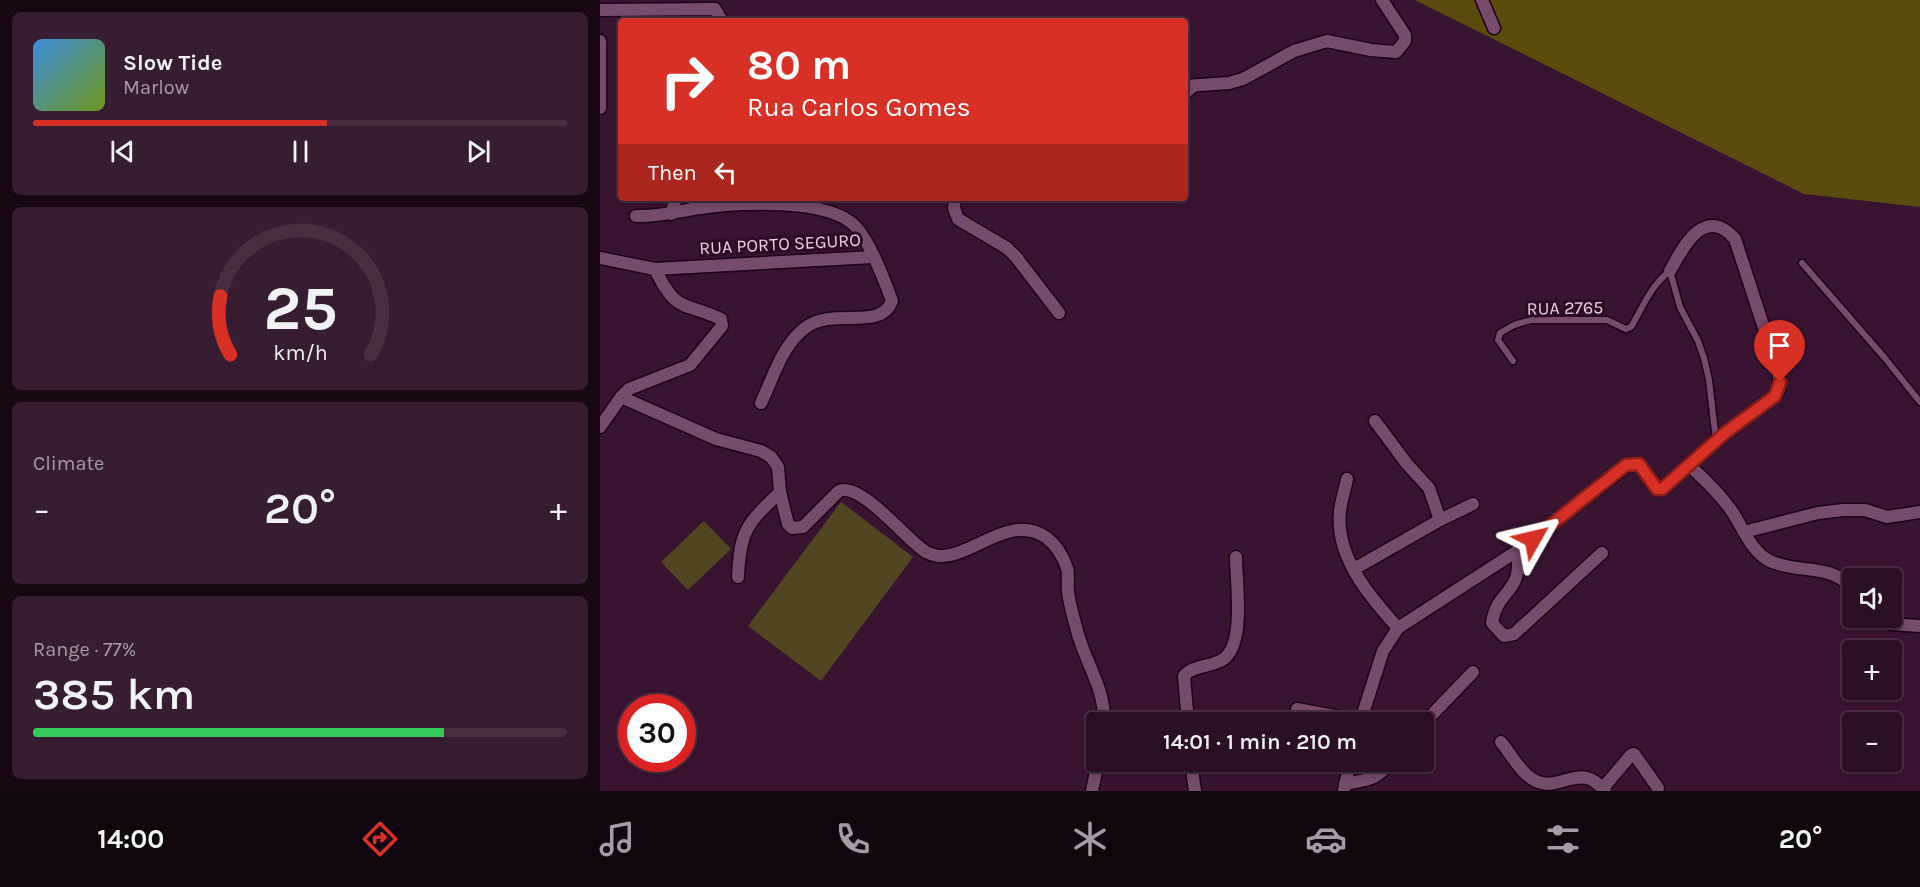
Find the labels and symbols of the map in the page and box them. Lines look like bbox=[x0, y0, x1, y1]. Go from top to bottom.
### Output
street label: RUA PORTO SEGURO bbox=[699, 229, 861, 259]
street label: RUA 2765 bbox=[1526, 296, 1604, 320]
pin bbox=[1754, 320, 1805, 382]
position arrow bbox=[1501, 507, 1565, 571]
speed limit sign: 30 bbox=[618, 694, 696, 772]

